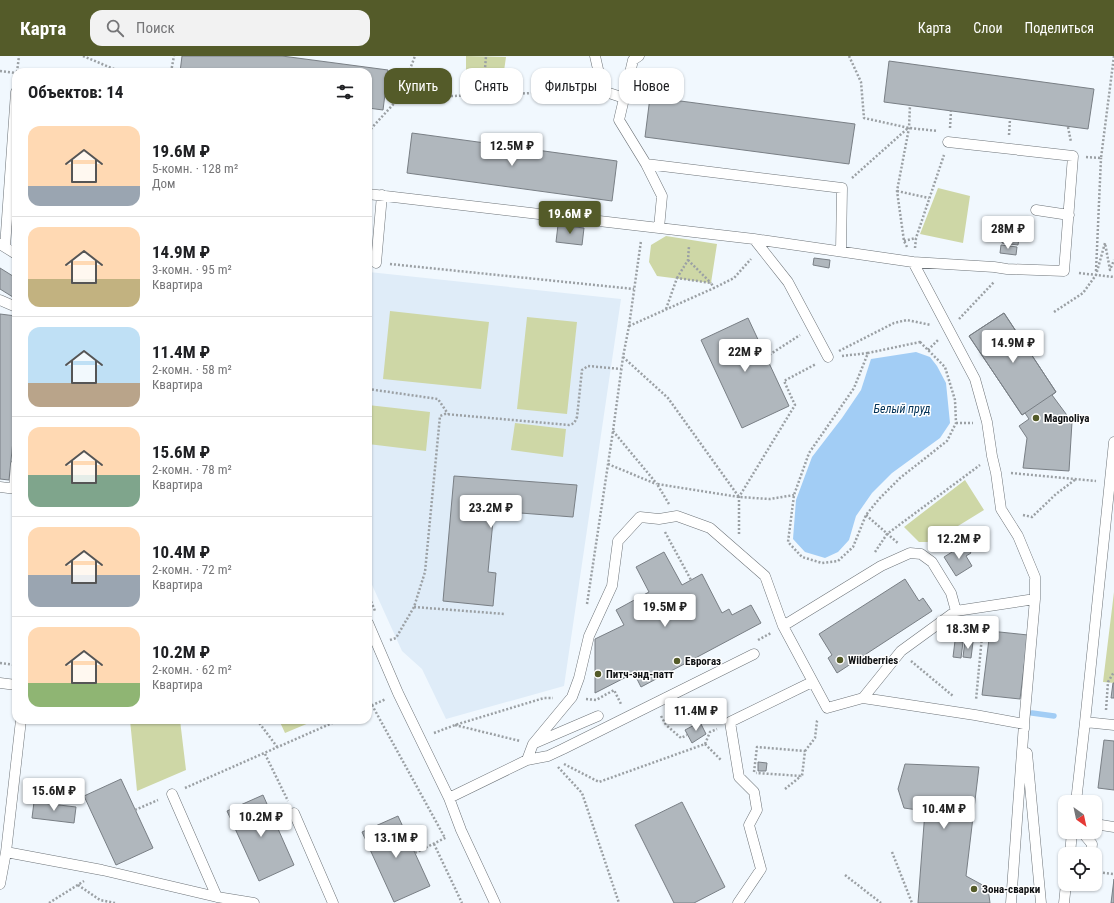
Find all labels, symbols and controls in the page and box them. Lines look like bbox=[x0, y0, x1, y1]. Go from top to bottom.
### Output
search box bbox=[90, 10, 370, 46]
text: Карта bbox=[20, 17, 66, 40]
icon: search bbox=[104, 17, 126, 39]
text: Поиск bbox=[136, 19, 175, 37]
text: Карта bbox=[918, 20, 951, 36]
text: Слои bbox=[973, 20, 1003, 36]
text: Поделиться bbox=[1025, 20, 1094, 36]
chip: Купить bbox=[384, 68, 452, 104]
chip: Снять bbox=[460, 68, 523, 104]
chip: Фильтры bbox=[531, 68, 611, 104]
chip: Новое bbox=[619, 68, 684, 104]
icon: filters bbox=[334, 81, 356, 103]
text: Объектов: 14 bbox=[28, 82, 123, 102]
pin: 12.5M ₽ bbox=[475, 133, 549, 167]
text: 12.5M ₽ bbox=[490, 138, 534, 153]
text: 19.6M ₽ bbox=[152, 141, 210, 161]
icon: home bbox=[60, 142, 108, 190]
text: 5-комн. · 128 m² bbox=[152, 161, 238, 176]
text: Дом bbox=[152, 176, 176, 191]
pin: 19.6M ₽ bbox=[533, 201, 607, 235]
text: 19.6M ₽ bbox=[548, 206, 592, 221]
pin: 28M ₽ bbox=[980, 216, 1036, 250]
text: 28M ₽ bbox=[991, 221, 1025, 236]
text: 14.9M ₽ bbox=[152, 242, 210, 262]
icon: home bbox=[60, 243, 108, 291]
text: 3-комн. · 95 m² bbox=[152, 262, 232, 277]
text: Квартира bbox=[152, 277, 203, 292]
pin: 14.9M ₽ bbox=[976, 330, 1050, 364]
text: 14.9M ₽ bbox=[991, 335, 1035, 350]
pin: 22M ₽ bbox=[717, 339, 773, 373]
text: 11.4M ₽ bbox=[152, 342, 210, 362]
icon: home bbox=[60, 343, 108, 391]
text: 22M ₽ bbox=[728, 344, 762, 359]
text: 2-комн. · 58 m² bbox=[152, 362, 232, 377]
text: Квартира bbox=[152, 377, 203, 392]
water label: Белый пруд bbox=[874, 402, 930, 416]
place label: Magnoliya bbox=[1044, 412, 1090, 425]
marker: Magnoliya bbox=[1031, 413, 1041, 423]
text: 15.6M ₽ bbox=[152, 442, 210, 462]
icon: home bbox=[60, 443, 108, 491]
text: 2-комн. · 78 m² bbox=[152, 462, 232, 477]
text: Квартира bbox=[152, 477, 203, 492]
pin: 23.2M ₽ bbox=[454, 495, 528, 529]
text: 23.2M ₽ bbox=[469, 500, 513, 515]
pin: 12.2M ₽ bbox=[922, 526, 996, 560]
text: 12.2M ₽ bbox=[937, 531, 981, 546]
text: 10.4M ₽ bbox=[152, 542, 210, 562]
icon: home bbox=[60, 543, 108, 591]
text: 2-комн. · 72 m² bbox=[152, 562, 232, 577]
text: Квартира bbox=[152, 577, 203, 592]
pin: 19.5M ₽ bbox=[628, 594, 702, 628]
text: 19.5M ₽ bbox=[643, 599, 687, 614]
pin: 18.3M ₽ bbox=[931, 616, 1005, 650]
text: 18.3M ₽ bbox=[946, 621, 990, 636]
text: 10.2M ₽ bbox=[152, 642, 210, 662]
icon: home bbox=[60, 643, 108, 691]
place label: Wildberries bbox=[848, 654, 898, 667]
place label: Еврогаз bbox=[685, 655, 721, 668]
marker: Wildberries bbox=[835, 655, 845, 665]
marker: Еврогаз bbox=[672, 656, 682, 666]
text: 2-комн. · 62 m² bbox=[152, 662, 232, 677]
place label: Питч-энд-патт bbox=[606, 668, 674, 681]
marker: Питч-энд-патт bbox=[593, 669, 603, 679]
text: Квартира bbox=[152, 677, 203, 692]
pin: 11.4M ₽ bbox=[659, 698, 733, 732]
text: 11.4M ₽ bbox=[674, 703, 718, 718]
pin: 15.6M ₽ bbox=[17, 778, 91, 812]
text: 15.6M ₽ bbox=[32, 783, 76, 798]
north arrow bbox=[1058, 795, 1102, 839]
map controls bbox=[1058, 795, 1102, 891]
pin: 10.4M ₽ bbox=[907, 796, 981, 830]
text: 10.4M ₽ bbox=[922, 801, 966, 816]
pin: 10.2M ₽ bbox=[224, 804, 298, 838]
text: 10.2M ₽ bbox=[239, 809, 283, 824]
pin: 13.1M ₽ bbox=[359, 825, 433, 859]
text: 13.1M ₽ bbox=[374, 830, 418, 845]
button: locate bbox=[1058, 847, 1102, 891]
place label: Зона-сварки bbox=[982, 883, 1040, 896]
marker: Зона-сварки bbox=[969, 884, 979, 894]

